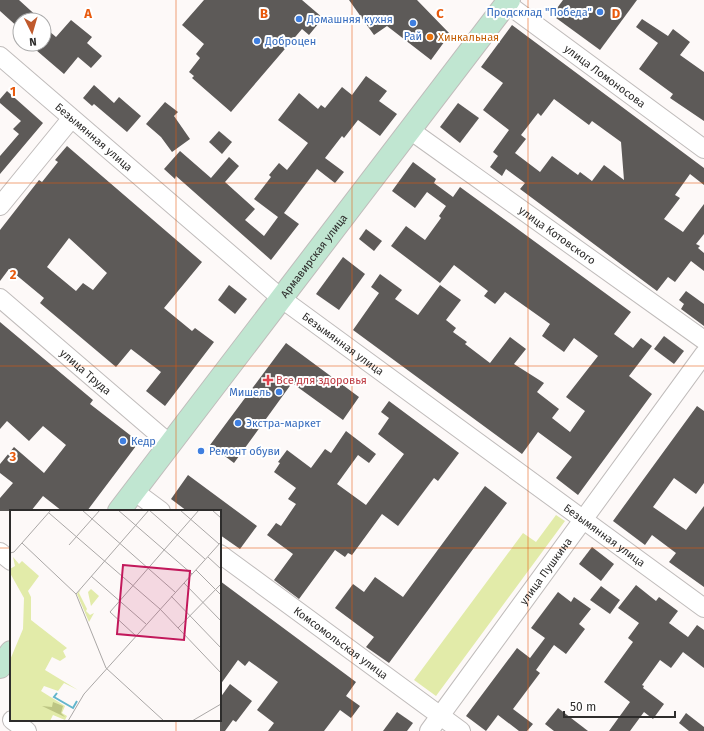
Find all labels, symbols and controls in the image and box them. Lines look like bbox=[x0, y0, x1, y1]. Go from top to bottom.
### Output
text: A bbox=[83, 6, 92, 21]
text: B bbox=[260, 6, 268, 21]
text: C bbox=[436, 6, 444, 21]
place label: Продсклад "Победа" bbox=[486, 6, 592, 19]
text: D bbox=[612, 6, 621, 21]
marker: Продсклад "Победа" bbox=[595, 7, 605, 17]
north arrow bbox=[12, 12, 52, 52]
place label: Домашняя кухня bbox=[306, 13, 393, 26]
marker: Домашняя кухня bbox=[294, 14, 304, 24]
marker: Рай bbox=[408, 18, 418, 28]
place label: Рай bbox=[404, 30, 422, 43]
place label: Хинкальная bbox=[438, 31, 499, 44]
marker: Хинкальная bbox=[425, 32, 435, 42]
text: N bbox=[29, 35, 37, 48]
place label: Доброцен bbox=[264, 35, 316, 48]
marker: Доброцен bbox=[252, 36, 262, 46]
street label: улица Ломоносова bbox=[562, 42, 648, 110]
text: 1 bbox=[10, 84, 16, 99]
street label: Безымянная улица bbox=[53, 100, 135, 174]
street label: улица Котовского bbox=[516, 203, 598, 267]
street label: Армавирская улица bbox=[278, 211, 350, 300]
text: 2 bbox=[10, 267, 17, 282]
street label: Безымянная улица bbox=[300, 310, 386, 378]
street label: улица Труда bbox=[57, 346, 114, 397]
place label: Все для здоровья bbox=[276, 374, 367, 387]
marker: Все для здоровья bbox=[263, 375, 273, 385]
place label: Мишель bbox=[229, 386, 271, 399]
marker: Мишель bbox=[274, 387, 284, 397]
place label: Экстра-маркет bbox=[246, 417, 321, 430]
marker: Экстра-маркет bbox=[233, 418, 243, 428]
place label: Кедр bbox=[131, 435, 156, 448]
marker: Кедр bbox=[118, 436, 128, 446]
place label: Ремонт обуви bbox=[209, 445, 280, 458]
marker: Ремонт обуви bbox=[196, 446, 206, 456]
text: 3 bbox=[9, 449, 17, 464]
street label: Безымянная улица bbox=[561, 501, 648, 569]
inset map bbox=[10, 510, 221, 721]
street label: улица Пушкина bbox=[517, 535, 575, 607]
street label: Комсомольская улица bbox=[291, 604, 391, 682]
scale bar bbox=[564, 693, 675, 719]
text: 50 m bbox=[570, 700, 596, 714]

